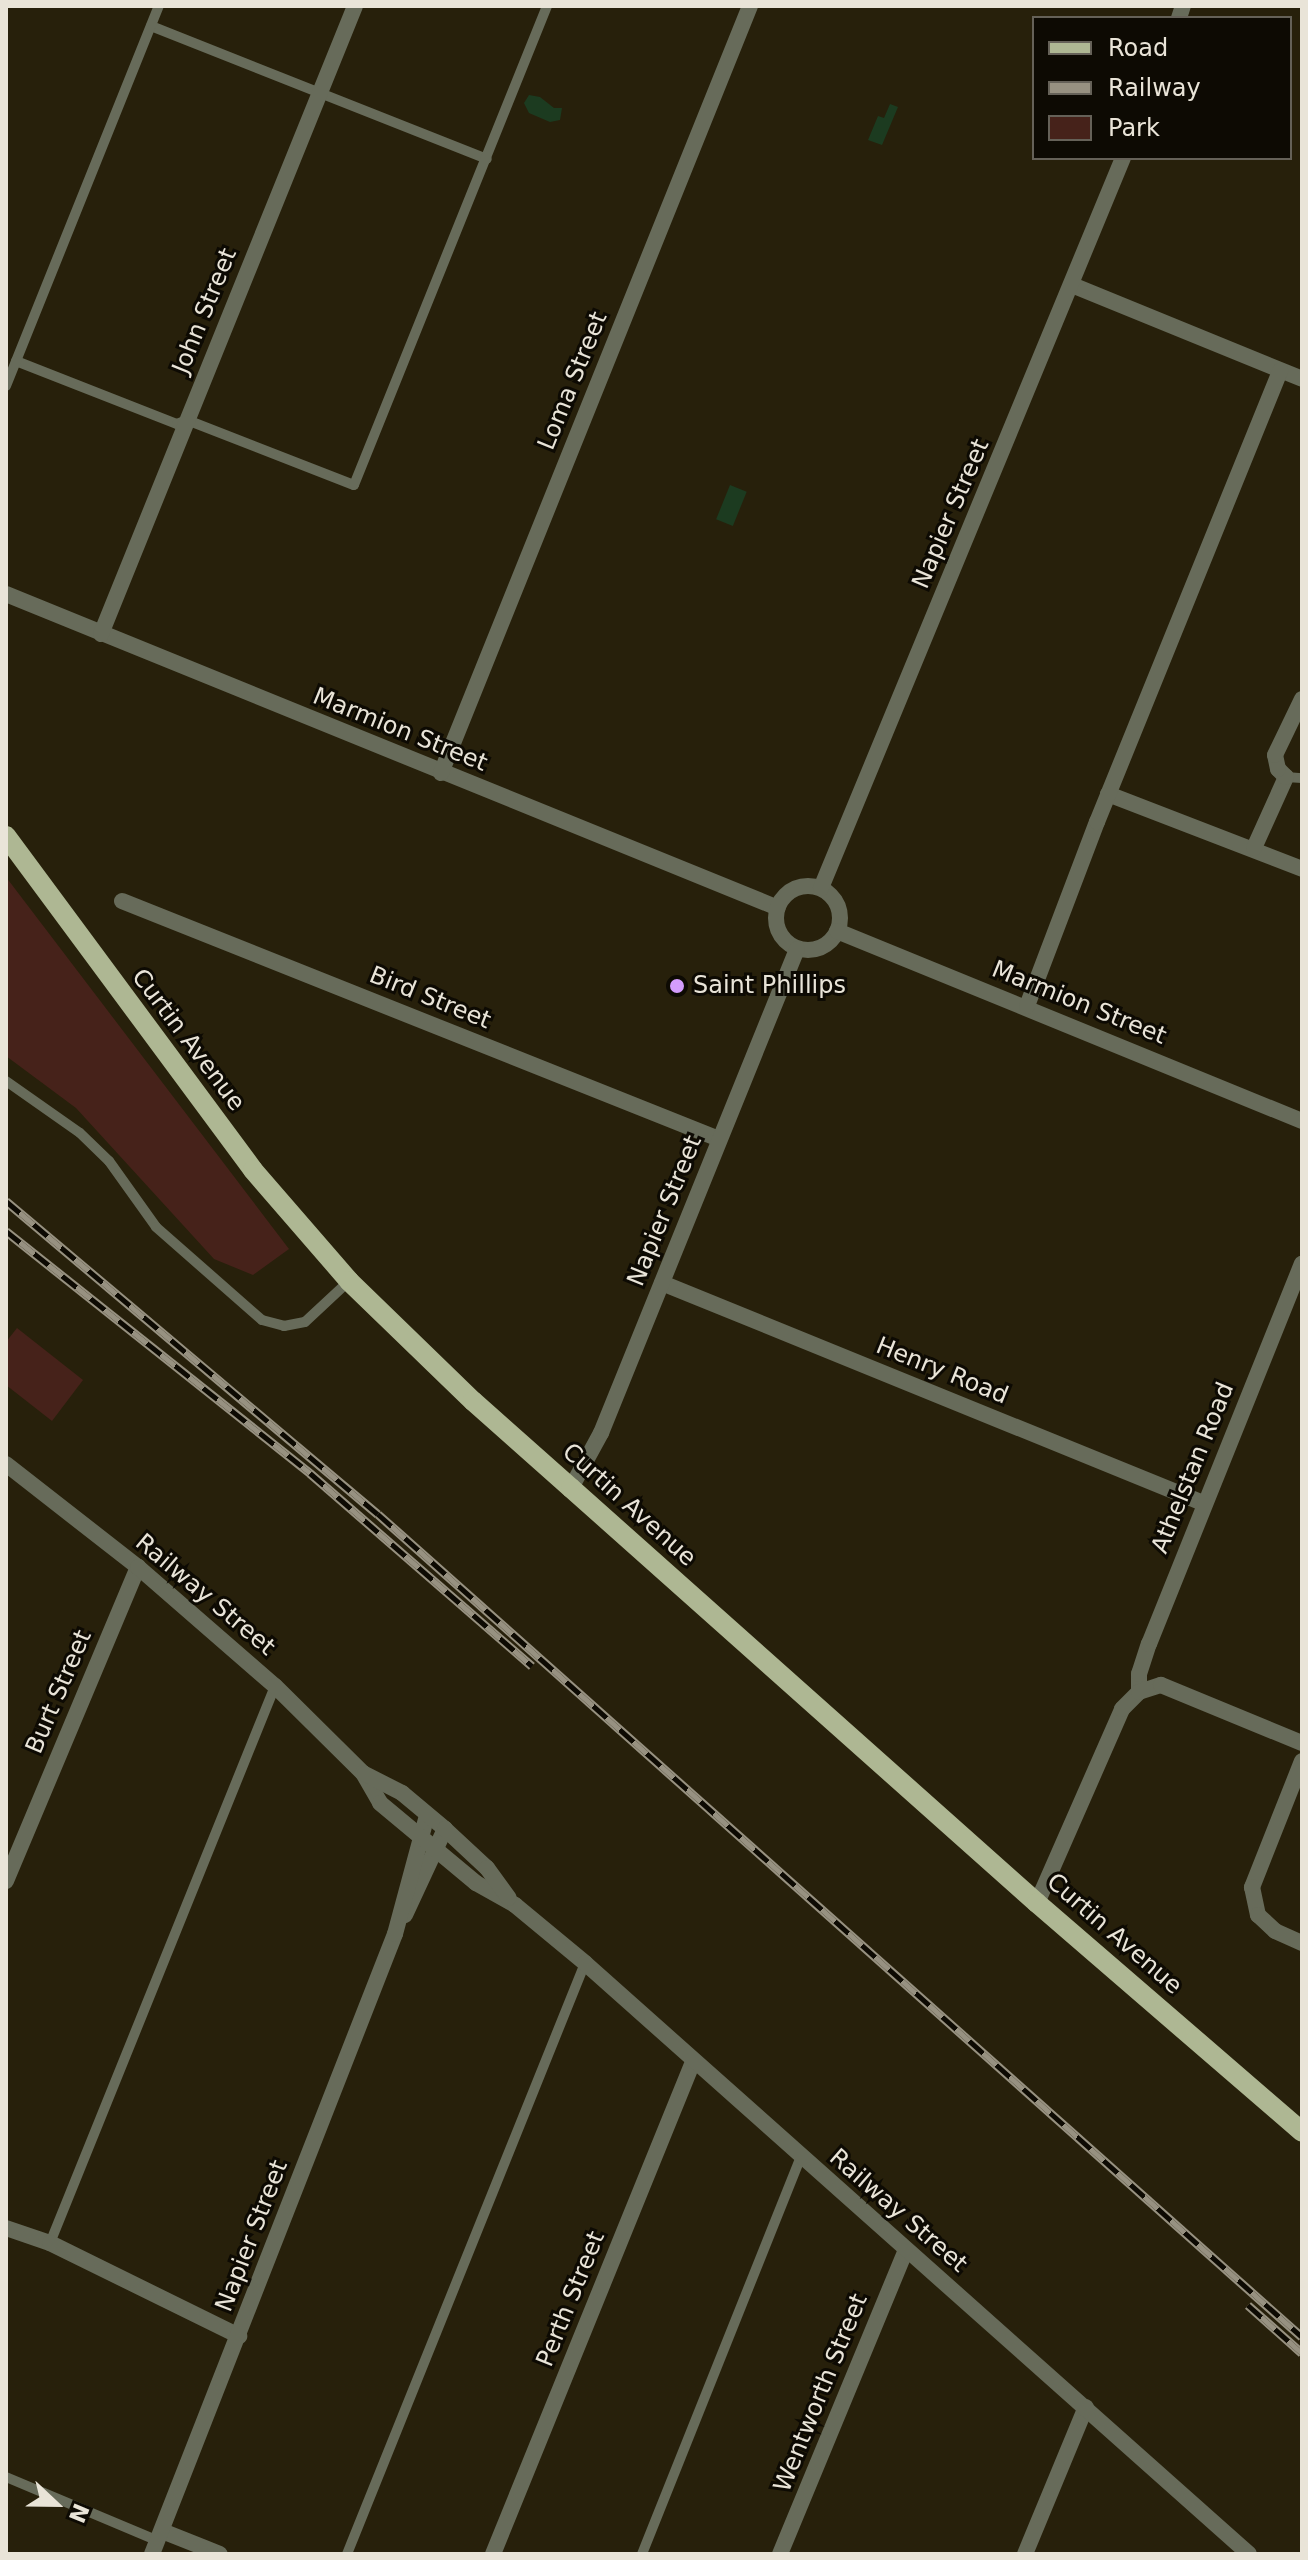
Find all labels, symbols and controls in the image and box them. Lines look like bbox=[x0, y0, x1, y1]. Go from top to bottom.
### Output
legend bbox=[1032, 16, 1292, 160]
text: Road bbox=[1108, 34, 1168, 62]
text: Railway bbox=[1108, 74, 1201, 102]
text: Park bbox=[1108, 114, 1160, 142]
street label: John Street bbox=[167, 244, 243, 378]
street label: Loma Street bbox=[532, 308, 614, 454]
street label: Napier Street bbox=[907, 435, 995, 593]
street label: Marmion Street bbox=[309, 682, 491, 778]
street label: Marmion Street bbox=[988, 955, 1170, 1051]
street label: Bird Street bbox=[365, 961, 495, 1035]
street label: Curtin Avenue bbox=[125, 963, 251, 1117]
place label: Saint Phillips bbox=[693, 972, 846, 1000]
marker: Saint Phillips bbox=[668, 977, 686, 995]
street label: Napier Street bbox=[622, 1132, 708, 1290]
street label: Henry Road bbox=[872, 1331, 1012, 1411]
street label: Athelstan Road bbox=[1146, 1378, 1240, 1558]
street label: Curtin Avenue bbox=[556, 1437, 702, 1573]
street label: Railway Street bbox=[129, 1528, 281, 1662]
street label: Burt Street bbox=[20, 1626, 98, 1758]
street label: Curtin Avenue bbox=[1040, 1867, 1188, 2001]
street label: Railway Street bbox=[823, 2143, 973, 2279]
street label: Napier Street bbox=[210, 2156, 294, 2316]
street label: Perth Street bbox=[531, 2227, 611, 2371]
street label: Wentworth Street bbox=[768, 2290, 874, 2496]
north arrow bbox=[16, 2464, 96, 2544]
text: N bbox=[64, 2500, 94, 2526]

